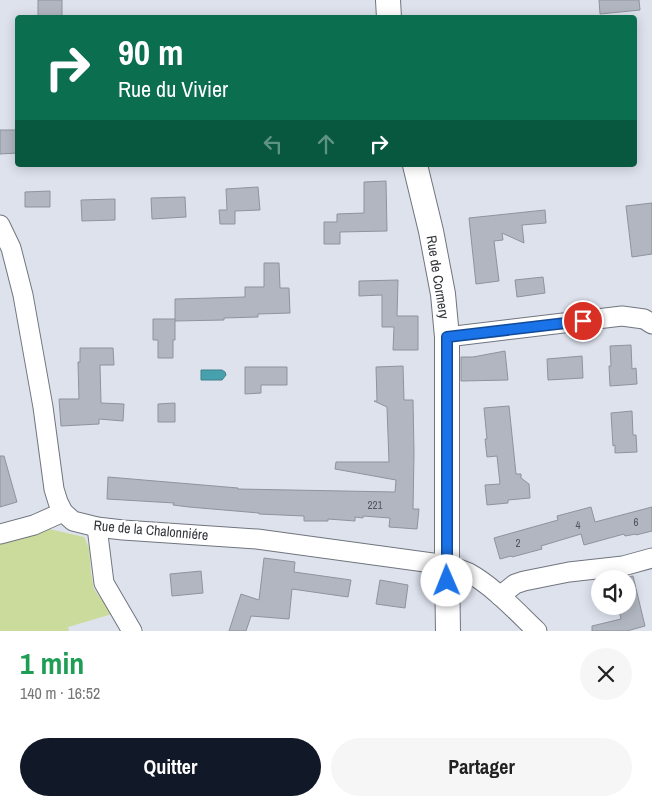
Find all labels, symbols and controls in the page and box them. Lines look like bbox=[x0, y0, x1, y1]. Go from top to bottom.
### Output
text: 90 m bbox=[118, 29, 183, 76]
icon: right bbox=[35, 35, 100, 100]
text: Rue du Vivier bbox=[118, 74, 228, 104]
icon: left bbox=[259, 130, 287, 158]
icon: ahead bbox=[312, 130, 340, 158]
icon: right bbox=[365, 130, 393, 158]
street label: Rue de Cormery bbox=[423, 234, 454, 320]
pin bbox=[562, 300, 604, 342]
icon: arrive bbox=[569, 307, 597, 335]
house number: 221 bbox=[367, 498, 383, 512]
house number: 6 bbox=[633, 515, 639, 529]
street label: Rue de la Chalonniére bbox=[93, 516, 209, 544]
house number: 4 bbox=[575, 518, 581, 532]
house number: 2 bbox=[515, 536, 521, 550]
position arrow bbox=[420, 554, 472, 606]
map controls bbox=[591, 570, 636, 615]
button: sound bbox=[591, 570, 636, 615]
text: 1 min bbox=[20, 643, 84, 683]
button: close bbox=[580, 648, 632, 700]
text: 140 m · 16:52 bbox=[20, 682, 100, 704]
button: Quitter bbox=[20, 738, 321, 796]
button: Partager bbox=[331, 738, 632, 796]

